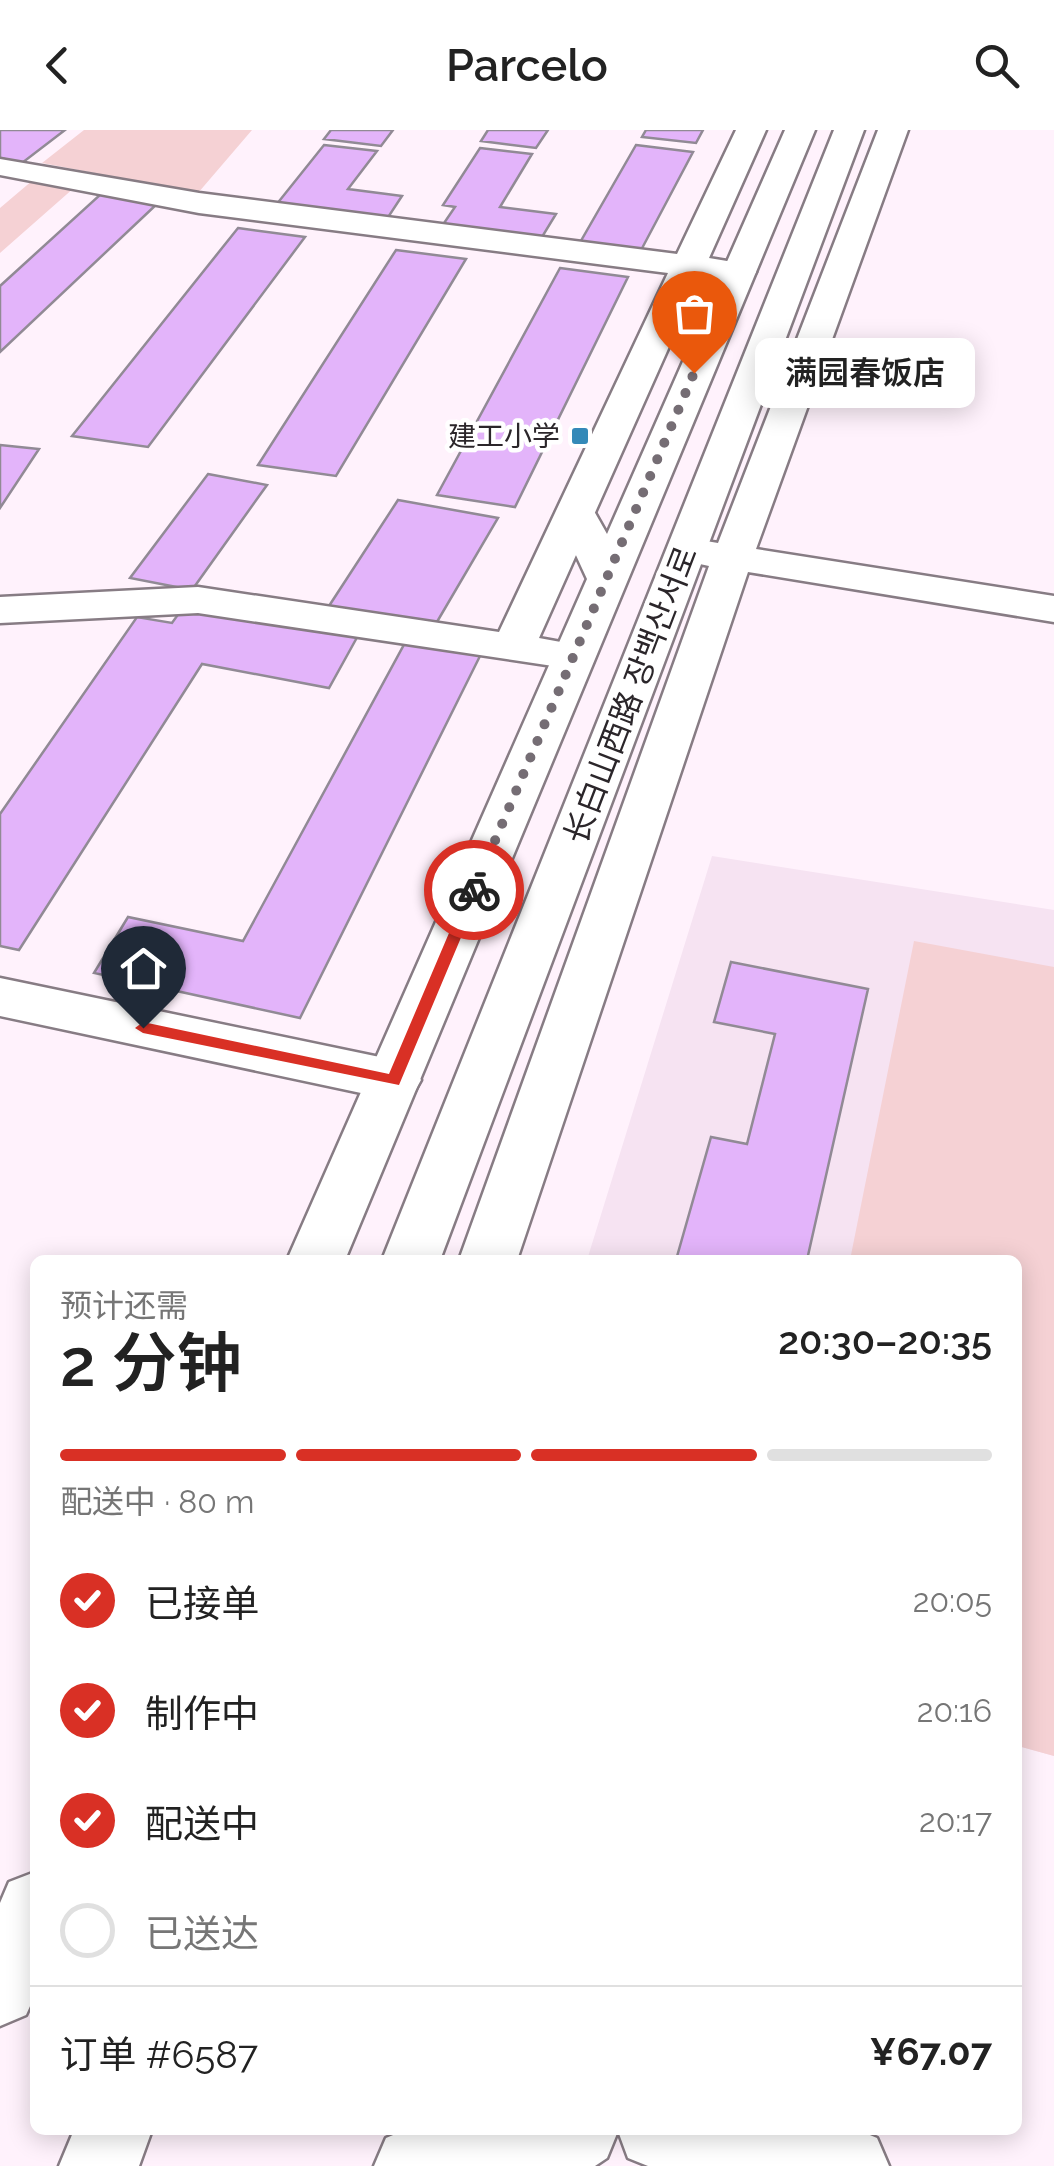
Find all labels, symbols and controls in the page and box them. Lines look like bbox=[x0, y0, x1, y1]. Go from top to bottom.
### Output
icon: back bbox=[30, 38, 85, 93]
icon: search bbox=[969, 38, 1024, 93]
text: Parcelo bbox=[446, 39, 608, 92]
pin bbox=[652, 271, 737, 374]
icon: bag bbox=[667, 286, 722, 341]
callout: 满园春饭店 bbox=[754, 338, 974, 408]
text: 满园春饭店 bbox=[785, 354, 945, 391]
place label: 建工小学 bbox=[448, 420, 560, 453]
marker: 建工小学 bbox=[569, 425, 591, 447]
street label: 长白山西路 장백산서로 bbox=[557, 541, 704, 849]
courier bbox=[424, 840, 524, 940]
icon: bike bbox=[447, 863, 502, 918]
pin bbox=[101, 926, 186, 1029]
icon: home bbox=[116, 941, 171, 996]
text: 预计还需 bbox=[60, 1287, 188, 1324]
text: 20:30–20:35 bbox=[778, 1318, 992, 1363]
text: 2 分钟 bbox=[60, 1325, 242, 1401]
text: 配送中 · 80 m bbox=[60, 1483, 255, 1520]
icon: check bbox=[60, 1573, 115, 1628]
text: 已接单 bbox=[145, 1581, 259, 1626]
text: 20:05 bbox=[913, 1582, 992, 1619]
icon: check bbox=[60, 1683, 115, 1738]
text: 制作中 bbox=[145, 1691, 259, 1736]
text: 20:16 bbox=[917, 1692, 992, 1729]
icon: check bbox=[60, 1793, 115, 1848]
text: 配送中 bbox=[145, 1801, 259, 1846]
text: 20:17 bbox=[919, 1802, 992, 1839]
text: 已送达 bbox=[145, 1911, 259, 1956]
text: ¥67.07 bbox=[869, 2029, 992, 2074]
text: 订单 #6587 bbox=[60, 2032, 258, 2077]

